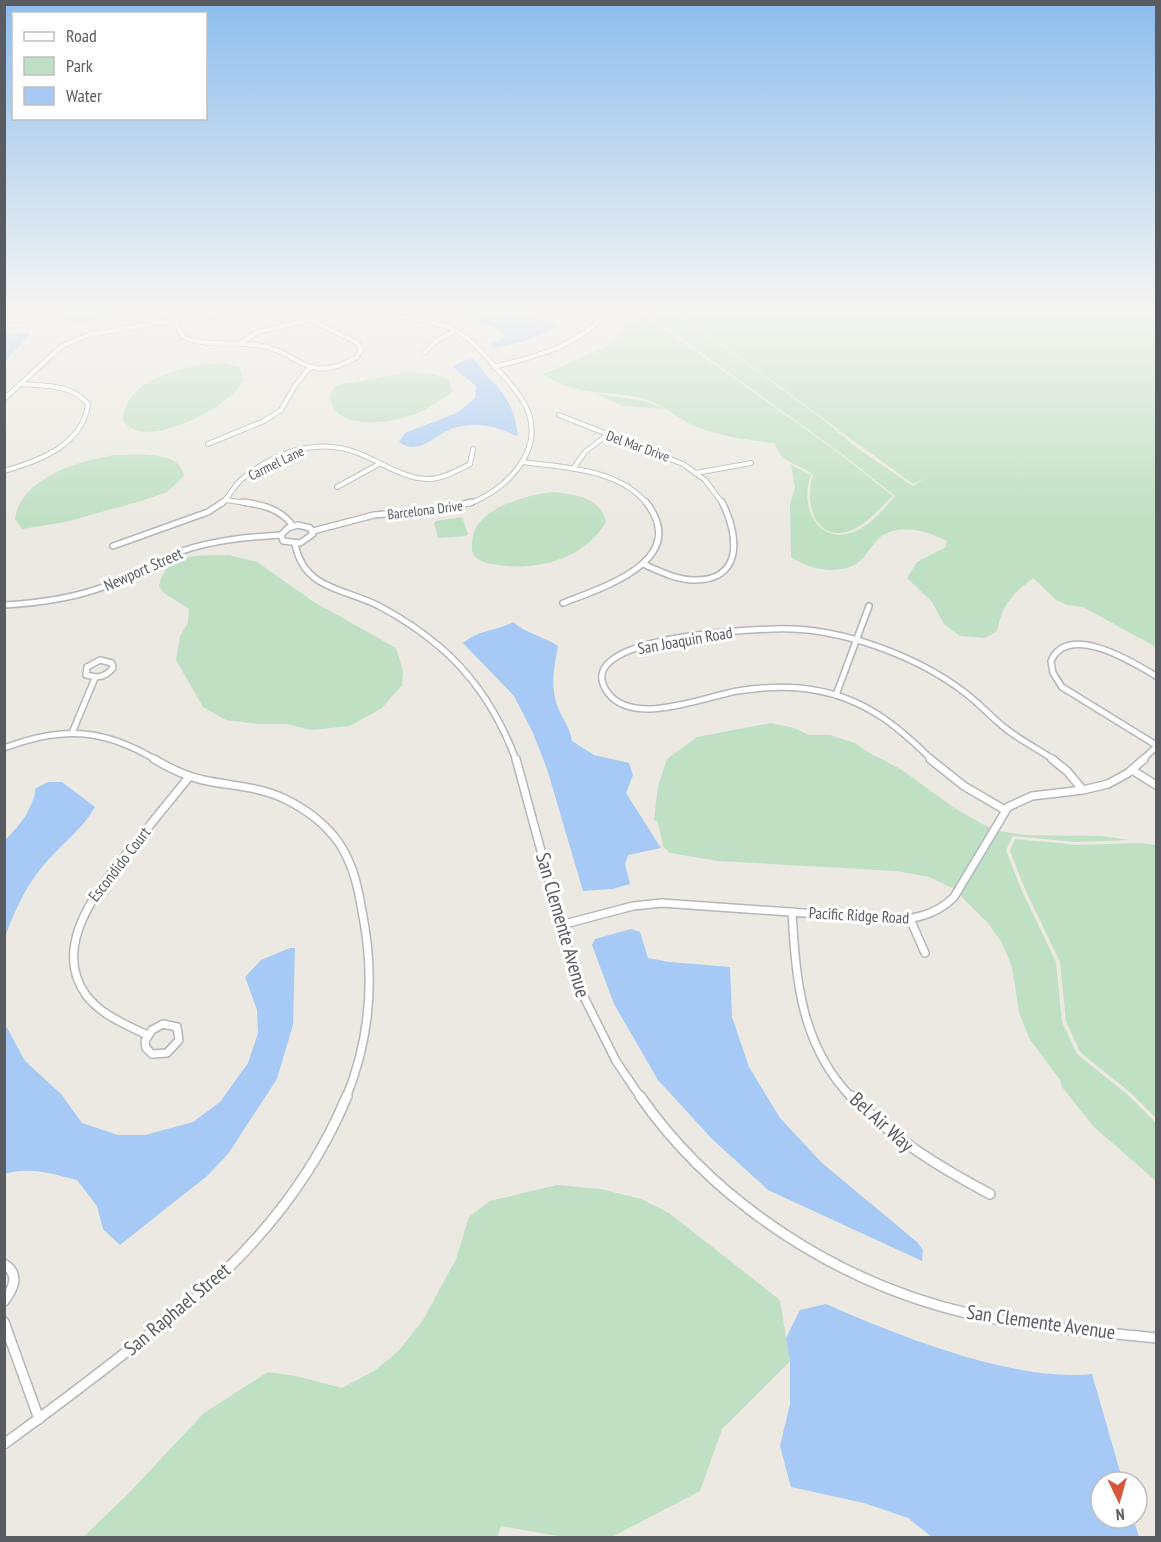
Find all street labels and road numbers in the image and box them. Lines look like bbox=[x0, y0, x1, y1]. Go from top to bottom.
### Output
street label: Del Mar Drive bbox=[604, 426, 672, 466]
street label: Carmel Lane bbox=[245, 442, 307, 484]
street label: Barcelona Drive bbox=[386, 496, 464, 524]
street label: Newport Street bbox=[101, 543, 186, 595]
street label: San Joaquin Road bbox=[636, 622, 734, 658]
street label: Escondido Court bbox=[84, 822, 155, 905]
street label: San Clemente Avenue bbox=[530, 850, 596, 1000]
street label: Pacific Ridge Road bbox=[808, 902, 910, 928]
street label: Bel Air Way bbox=[844, 1086, 920, 1158]
street label: San Raphael Street bbox=[118, 1257, 236, 1361]
street label: San Clemente Avenue bbox=[965, 1299, 1117, 1345]

